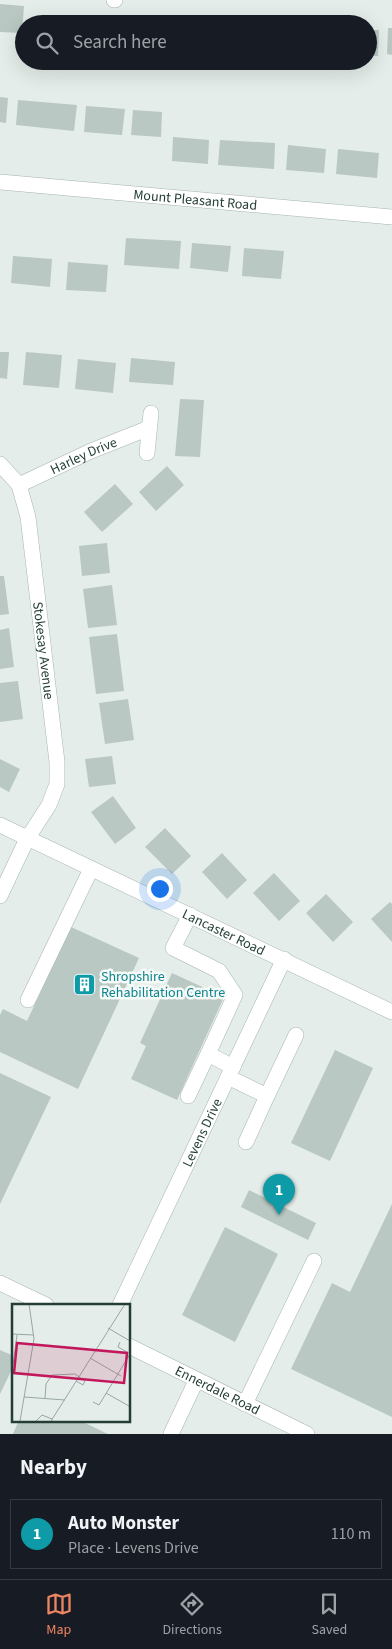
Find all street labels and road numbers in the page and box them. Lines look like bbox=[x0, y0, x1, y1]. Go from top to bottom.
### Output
street label: Mount Pleasant Road bbox=[132, 185, 258, 216]
street label: Harley Drive bbox=[47, 433, 120, 480]
street label: Stokesay Avenue bbox=[27, 601, 59, 701]
street label: Lancaster Road bbox=[179, 904, 268, 961]
street label: Levens Drive bbox=[178, 1095, 228, 1170]
street label: Ennerdale Road bbox=[171, 1361, 263, 1420]

